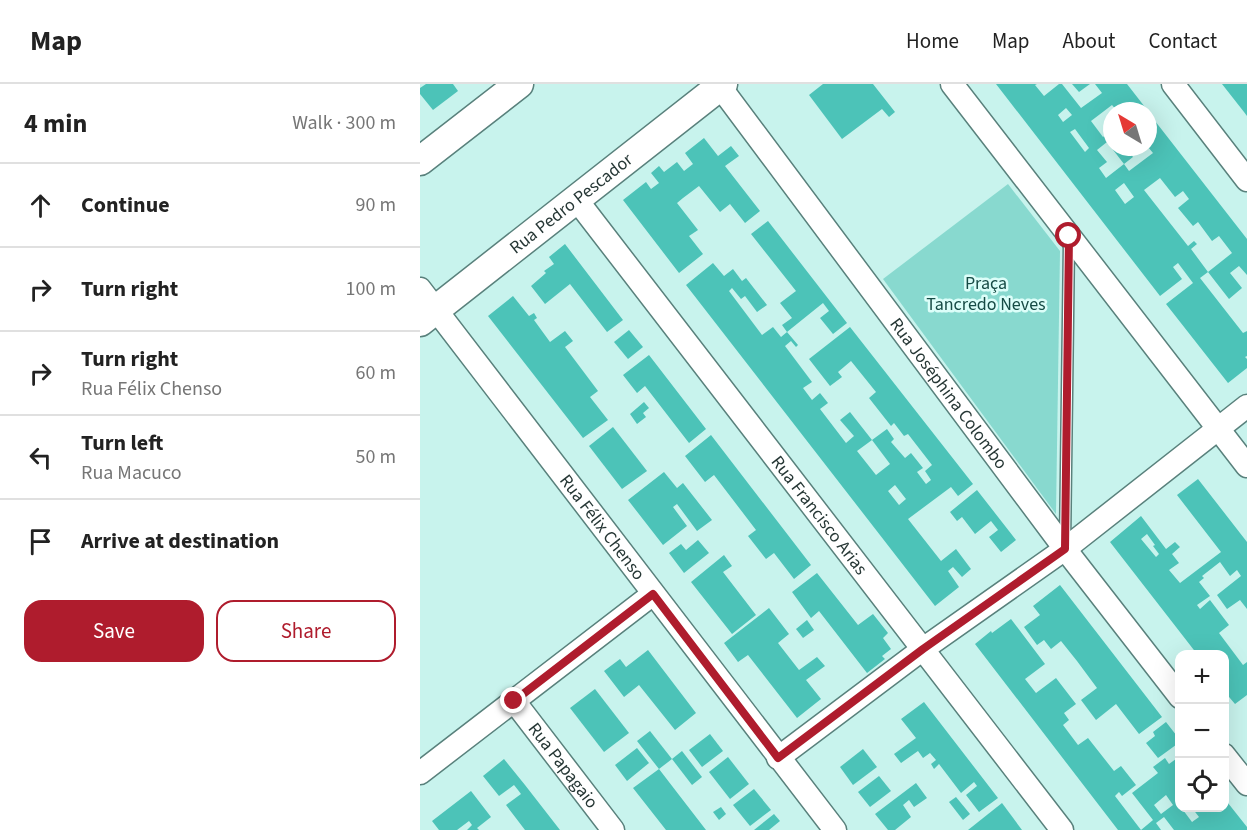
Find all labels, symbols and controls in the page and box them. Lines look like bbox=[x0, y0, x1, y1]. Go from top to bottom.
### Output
text: Map bbox=[30, 21, 82, 61]
text: Home bbox=[906, 26, 959, 56]
text: Map bbox=[992, 26, 1030, 56]
text: About bbox=[1063, 26, 1115, 56]
text: Contact bbox=[1148, 26, 1217, 56]
north arrow bbox=[1103, 102, 1157, 156]
text: 4 min bbox=[24, 105, 87, 142]
text: Walk · 300 m bbox=[292, 109, 396, 137]
street label: Rua Pedro Pescador bbox=[504, 147, 639, 260]
icon: ahead bbox=[24, 189, 57, 222]
text: Continue bbox=[81, 189, 170, 221]
text: 90 m bbox=[356, 191, 396, 219]
route start bbox=[1055, 222, 1081, 248]
park label: Praça Tancredo Neves bbox=[926, 271, 1046, 317]
icon: right bbox=[24, 273, 57, 306]
text: Turn right bbox=[81, 273, 178, 305]
text: 100 m bbox=[346, 275, 396, 303]
street label: Rua Joséphina Colombo bbox=[884, 313, 1013, 475]
text: Turn right bbox=[81, 343, 178, 375]
icon: right bbox=[24, 357, 57, 390]
text: 60 m bbox=[356, 359, 396, 387]
text: Rua Félix Chenso bbox=[81, 375, 222, 403]
text: Turn left bbox=[81, 427, 163, 459]
icon: left bbox=[24, 441, 57, 474]
text: 50 m bbox=[356, 443, 396, 471]
street label: Rua Francisco Arias bbox=[765, 451, 873, 580]
text: Rua Macuco bbox=[81, 459, 182, 487]
street label: Rua Félix Chenso bbox=[554, 469, 651, 585]
icon: arrive bbox=[24, 525, 57, 558]
text: Arrive at destination bbox=[81, 525, 279, 557]
button: Save bbox=[24, 600, 204, 662]
button: Share bbox=[216, 600, 396, 662]
map controls bbox=[1175, 650, 1229, 812]
button: + bbox=[1175, 650, 1229, 704]
route end bbox=[500, 687, 526, 713]
button: − bbox=[1175, 704, 1229, 758]
street label: Rua Papagaio bbox=[522, 717, 604, 814]
button: locate bbox=[1175, 758, 1229, 812]

